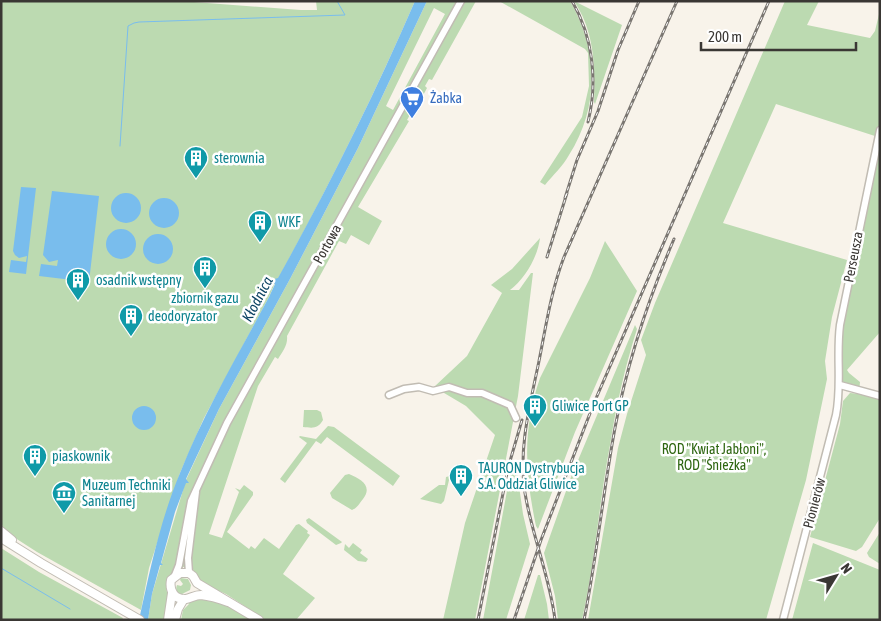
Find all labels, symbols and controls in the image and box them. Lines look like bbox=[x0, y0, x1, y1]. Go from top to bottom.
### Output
scale bar bbox=[701, 20, 856, 52]
text: 200 m bbox=[708, 28, 742, 45]
supermarket icon: Żabka bbox=[399, 85, 425, 119]
place label: Żabka bbox=[430, 90, 462, 106]
building icon: sterownia bbox=[183, 145, 209, 179]
place label: sterownia bbox=[214, 150, 265, 166]
building icon: WKF bbox=[247, 209, 273, 243]
place label: WKF bbox=[278, 214, 301, 230]
street label: Portowa bbox=[310, 222, 344, 266]
street label: Perseusza bbox=[840, 230, 866, 284]
building icon: zbiornik gazu bbox=[192, 255, 218, 289]
building icon: osadnik wstępny bbox=[65, 267, 91, 301]
place label: osadnik wstępny bbox=[96, 272, 182, 288]
water label: Kłodnica bbox=[238, 274, 276, 324]
place label: zbiornik gazu bbox=[171, 290, 239, 306]
building icon: deodoryzator bbox=[118, 303, 144, 337]
place label: deodoryzator bbox=[148, 308, 218, 324]
building icon: Gliwice Port GP bbox=[522, 393, 548, 427]
place label: Gliwice Port GP bbox=[552, 398, 629, 414]
park label: ROD "Kwiat Jabłoni", ROD "Śnieżka" bbox=[662, 441, 766, 473]
building icon: piaskownik bbox=[22, 443, 48, 477]
place label: piaskownik bbox=[52, 448, 110, 464]
place label: TAURON Dystrybucja S.A. Oddział Gliwice bbox=[478, 460, 585, 492]
building icon: TAURON Dystrybucja S.A. Oddział Gliwice bbox=[448, 463, 474, 497]
street label: Pionierów bbox=[800, 475, 829, 530]
place label: Muzeum Techniki Sanitarnej bbox=[82, 477, 171, 509]
museum icon: Muzeum Techniki Sanitarnej bbox=[51, 480, 77, 514]
north arrow bbox=[811, 551, 861, 601]
text: N bbox=[838, 560, 855, 576]

